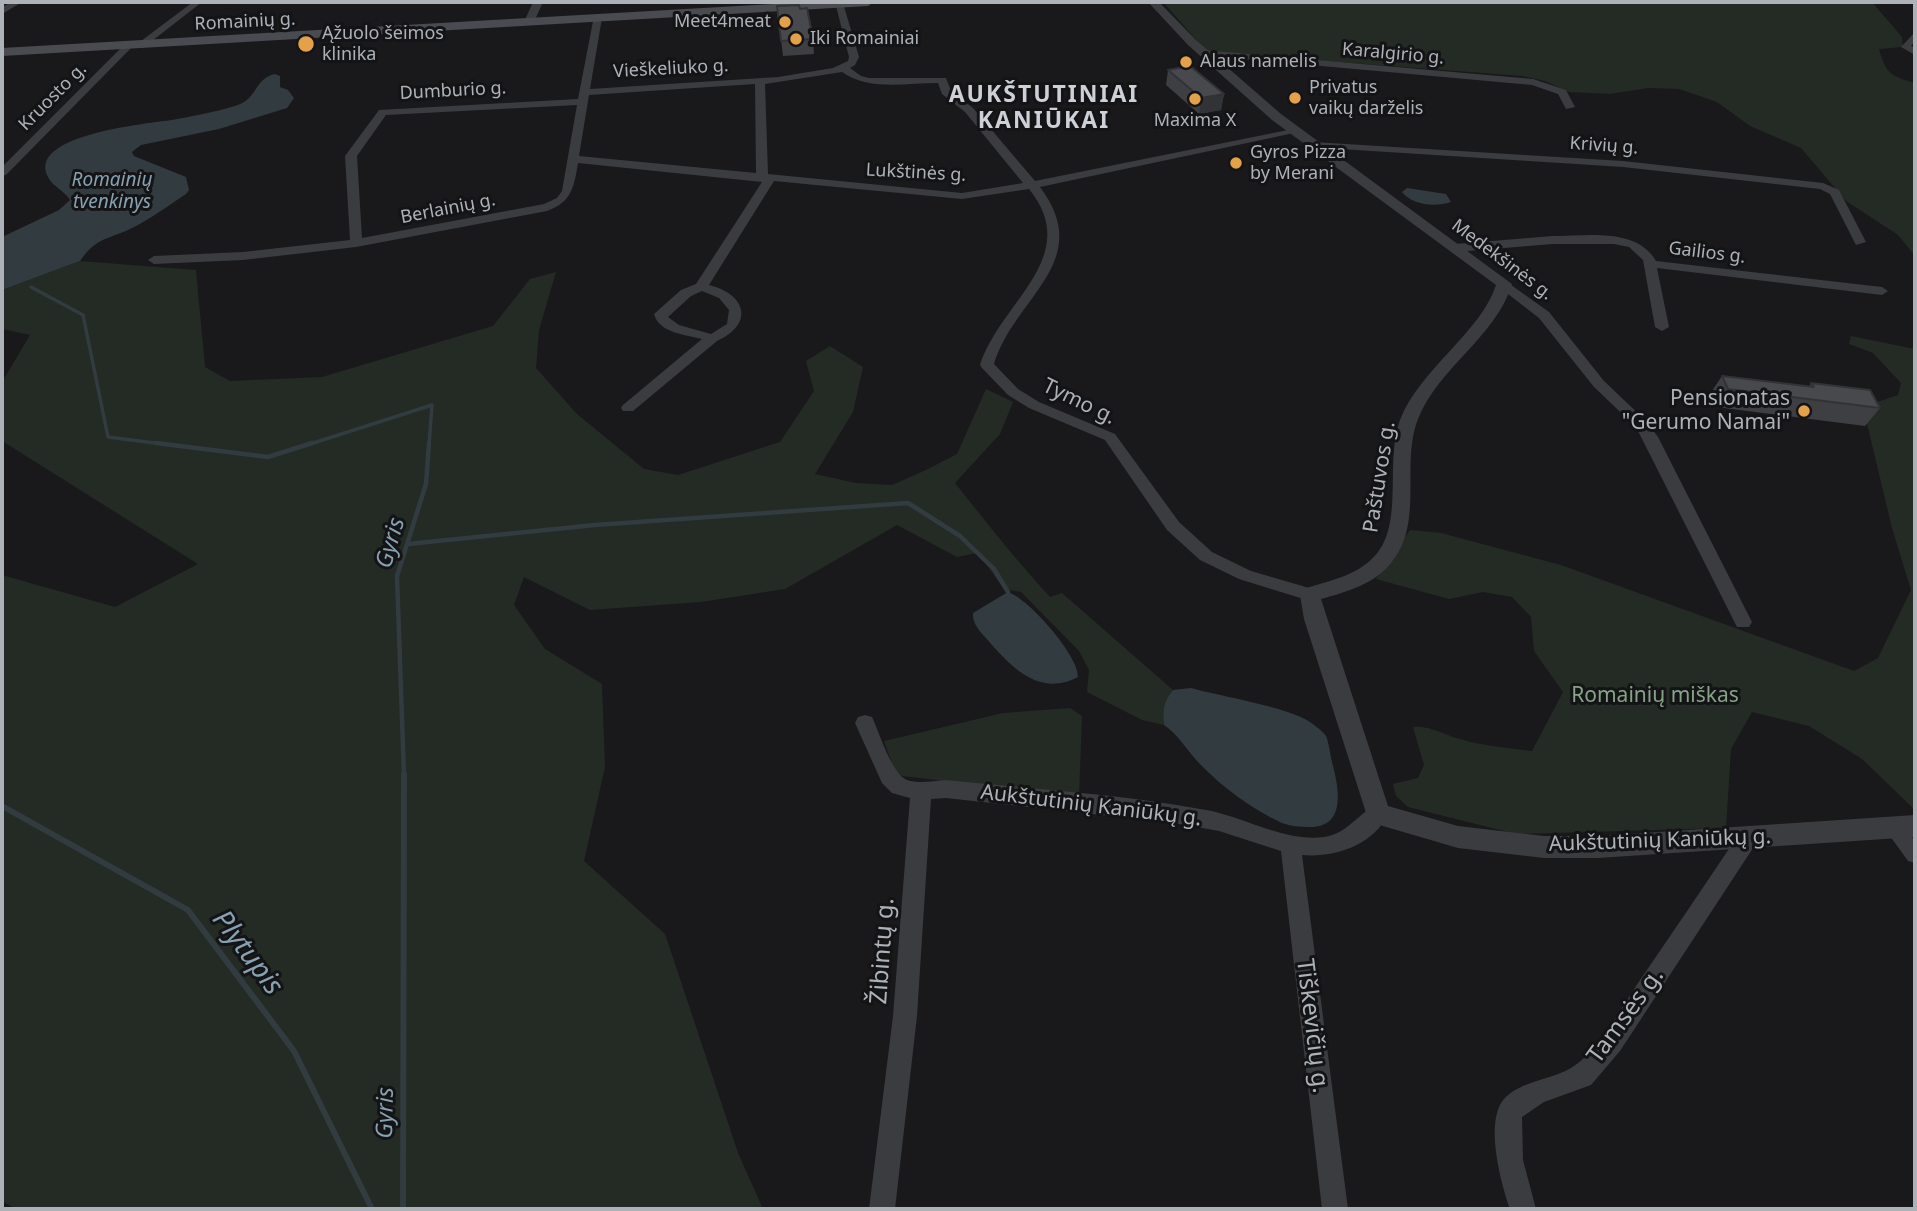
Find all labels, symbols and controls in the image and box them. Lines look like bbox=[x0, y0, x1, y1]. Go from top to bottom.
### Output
street label: Romainių g. bbox=[194, 9, 296, 35]
place label: Meet4meat bbox=[674, 11, 771, 33]
marker: Meet4meat bbox=[777, 14, 793, 30]
place label: Ąžuolo šeimos klinika bbox=[322, 23, 444, 66]
place label: Iki Romainiai bbox=[810, 28, 919, 50]
marker: Iki Romainiai bbox=[788, 31, 804, 47]
marker: Ąžuolo šeimos klinika bbox=[296, 34, 316, 54]
street label: Karalgirio g. bbox=[1341, 39, 1445, 69]
place label: Alaus namelis bbox=[1200, 51, 1317, 73]
marker: Alaus namelis bbox=[1178, 54, 1194, 70]
street label: Vieškeliuko g. bbox=[613, 55, 729, 83]
street label: Kruosto g. bbox=[15, 59, 91, 135]
street label: Dumburio g. bbox=[399, 77, 507, 105]
place label: Privatus vaikų darželis bbox=[1309, 77, 1423, 119]
district label: AUKŠTUTINIAI KANIŪKAI bbox=[950, 81, 1138, 135]
marker: Privatus vaikų darželis bbox=[1287, 90, 1303, 106]
marker: Maxima X bbox=[1187, 91, 1203, 107]
place label: Maxima X bbox=[1154, 110, 1236, 132]
street label: Krivių g. bbox=[1569, 133, 1639, 159]
place label: Gyros Pizza by Merani bbox=[1250, 142, 1346, 184]
marker: Gyros Pizza by Merani bbox=[1228, 155, 1244, 171]
street label: Lukštinės g. bbox=[865, 160, 967, 186]
water label: Romainių tvenkinys bbox=[72, 170, 152, 214]
street label: Berlainių g. bbox=[399, 189, 497, 229]
street label: Medekšinės g. bbox=[1447, 215, 1557, 305]
street label: Gailios g. bbox=[1667, 238, 1747, 268]
street label: Tymo g. bbox=[1038, 374, 1120, 430]
place label: Pensionatas "Gerumo Namai" bbox=[1622, 386, 1790, 436]
marker: Pensionatas "Gerumo Namai" bbox=[1796, 403, 1812, 419]
street label: Paštuvos g. bbox=[1359, 419, 1401, 535]
water label: Gyris bbox=[371, 515, 411, 571]
park label: Romainių miškas bbox=[1571, 683, 1739, 709]
street label: Aukštutinių Kaniūkų g. bbox=[979, 780, 1203, 832]
street label: Aukštutinių Kaniūkų g. bbox=[1548, 825, 1772, 857]
street label: Žibintų g. bbox=[865, 897, 901, 1005]
water label: Plytupis bbox=[204, 904, 290, 1002]
street label: Tiškevičių g. bbox=[1289, 957, 1335, 1095]
street label: Tamsės g. bbox=[1582, 963, 1670, 1069]
water label: Gyris bbox=[372, 1087, 400, 1139]

